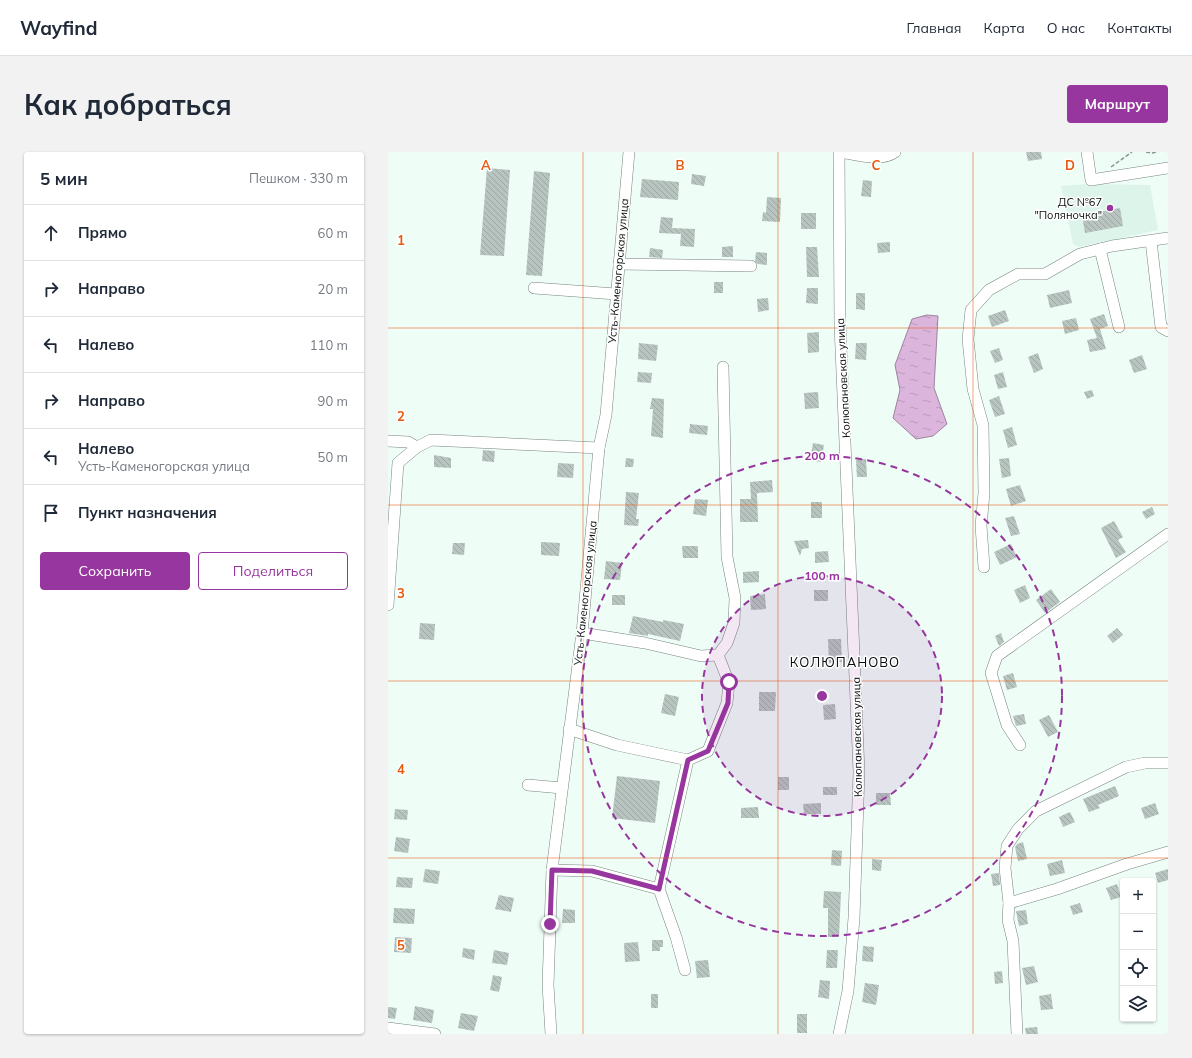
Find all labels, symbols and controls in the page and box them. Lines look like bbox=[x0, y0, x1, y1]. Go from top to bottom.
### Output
text: Wayfind bbox=[20, 16, 97, 40]
text: Главная bbox=[907, 19, 962, 37]
text: Карта bbox=[984, 19, 1025, 37]
text: О нас bbox=[1047, 19, 1085, 37]
text: Контакты bbox=[1107, 19, 1172, 37]
button: Маршрут bbox=[1067, 85, 1168, 123]
text: Как добраться bbox=[24, 87, 232, 122]
text: A bbox=[481, 157, 491, 173]
text: B bbox=[676, 157, 685, 173]
text: C bbox=[872, 157, 881, 173]
text: D bbox=[1065, 157, 1075, 173]
text: 5 мин bbox=[40, 168, 88, 189]
text: Пешком · 330 m bbox=[249, 170, 348, 186]
place label: ДС №67 "Поляночка" bbox=[1034, 195, 1102, 222]
street label: Усть-Каменогорская улица bbox=[605, 198, 631, 345]
marker: ДС №67 "Поляночка" bbox=[1105, 203, 1115, 213]
icon: ahead bbox=[40, 222, 62, 244]
text: Прямо bbox=[78, 223, 127, 242]
text: 60 m bbox=[318, 225, 348, 241]
text: 1 bbox=[397, 232, 405, 248]
icon: right bbox=[40, 278, 62, 300]
text: Направо bbox=[78, 279, 145, 298]
text: 20 m bbox=[318, 281, 348, 297]
street label: Колюпановская улица bbox=[833, 318, 853, 438]
icon: left bbox=[40, 334, 62, 356]
text: Налево bbox=[78, 335, 134, 354]
text: 110 m bbox=[310, 337, 348, 353]
icon: right bbox=[40, 390, 62, 412]
text: Направо bbox=[78, 391, 145, 410]
text: 90 m bbox=[318, 393, 348, 409]
text: 2 bbox=[397, 408, 405, 424]
text: Налево bbox=[78, 439, 134, 458]
icon: left bbox=[40, 446, 62, 468]
text: 200 m bbox=[804, 448, 840, 463]
text: 50 m bbox=[318, 449, 348, 465]
text: Усть-Каменогорская улица bbox=[78, 458, 250, 474]
icon: arrive bbox=[40, 502, 62, 524]
text: Пункт назначения bbox=[78, 503, 217, 522]
street label: Усть-Каменогорская улица bbox=[570, 520, 600, 667]
button: Сохранить bbox=[40, 552, 190, 590]
button: Поделиться bbox=[198, 552, 348, 590]
text: 100 m bbox=[804, 568, 840, 583]
text: 3 bbox=[397, 585, 405, 601]
district label: КОЛЮПАНОВО bbox=[790, 654, 900, 670]
route start bbox=[720, 673, 738, 691]
street label: Колюпановская улица bbox=[849, 677, 865, 797]
centre of rings bbox=[815, 689, 829, 703]
text: 4 bbox=[397, 761, 405, 777]
map controls bbox=[1120, 878, 1156, 1022]
button: + bbox=[1120, 878, 1156, 914]
button: − bbox=[1120, 914, 1156, 950]
route end bbox=[541, 915, 559, 933]
text: 5 bbox=[397, 937, 405, 953]
button: locate bbox=[1120, 950, 1156, 986]
button: layers bbox=[1120, 986, 1156, 1022]

